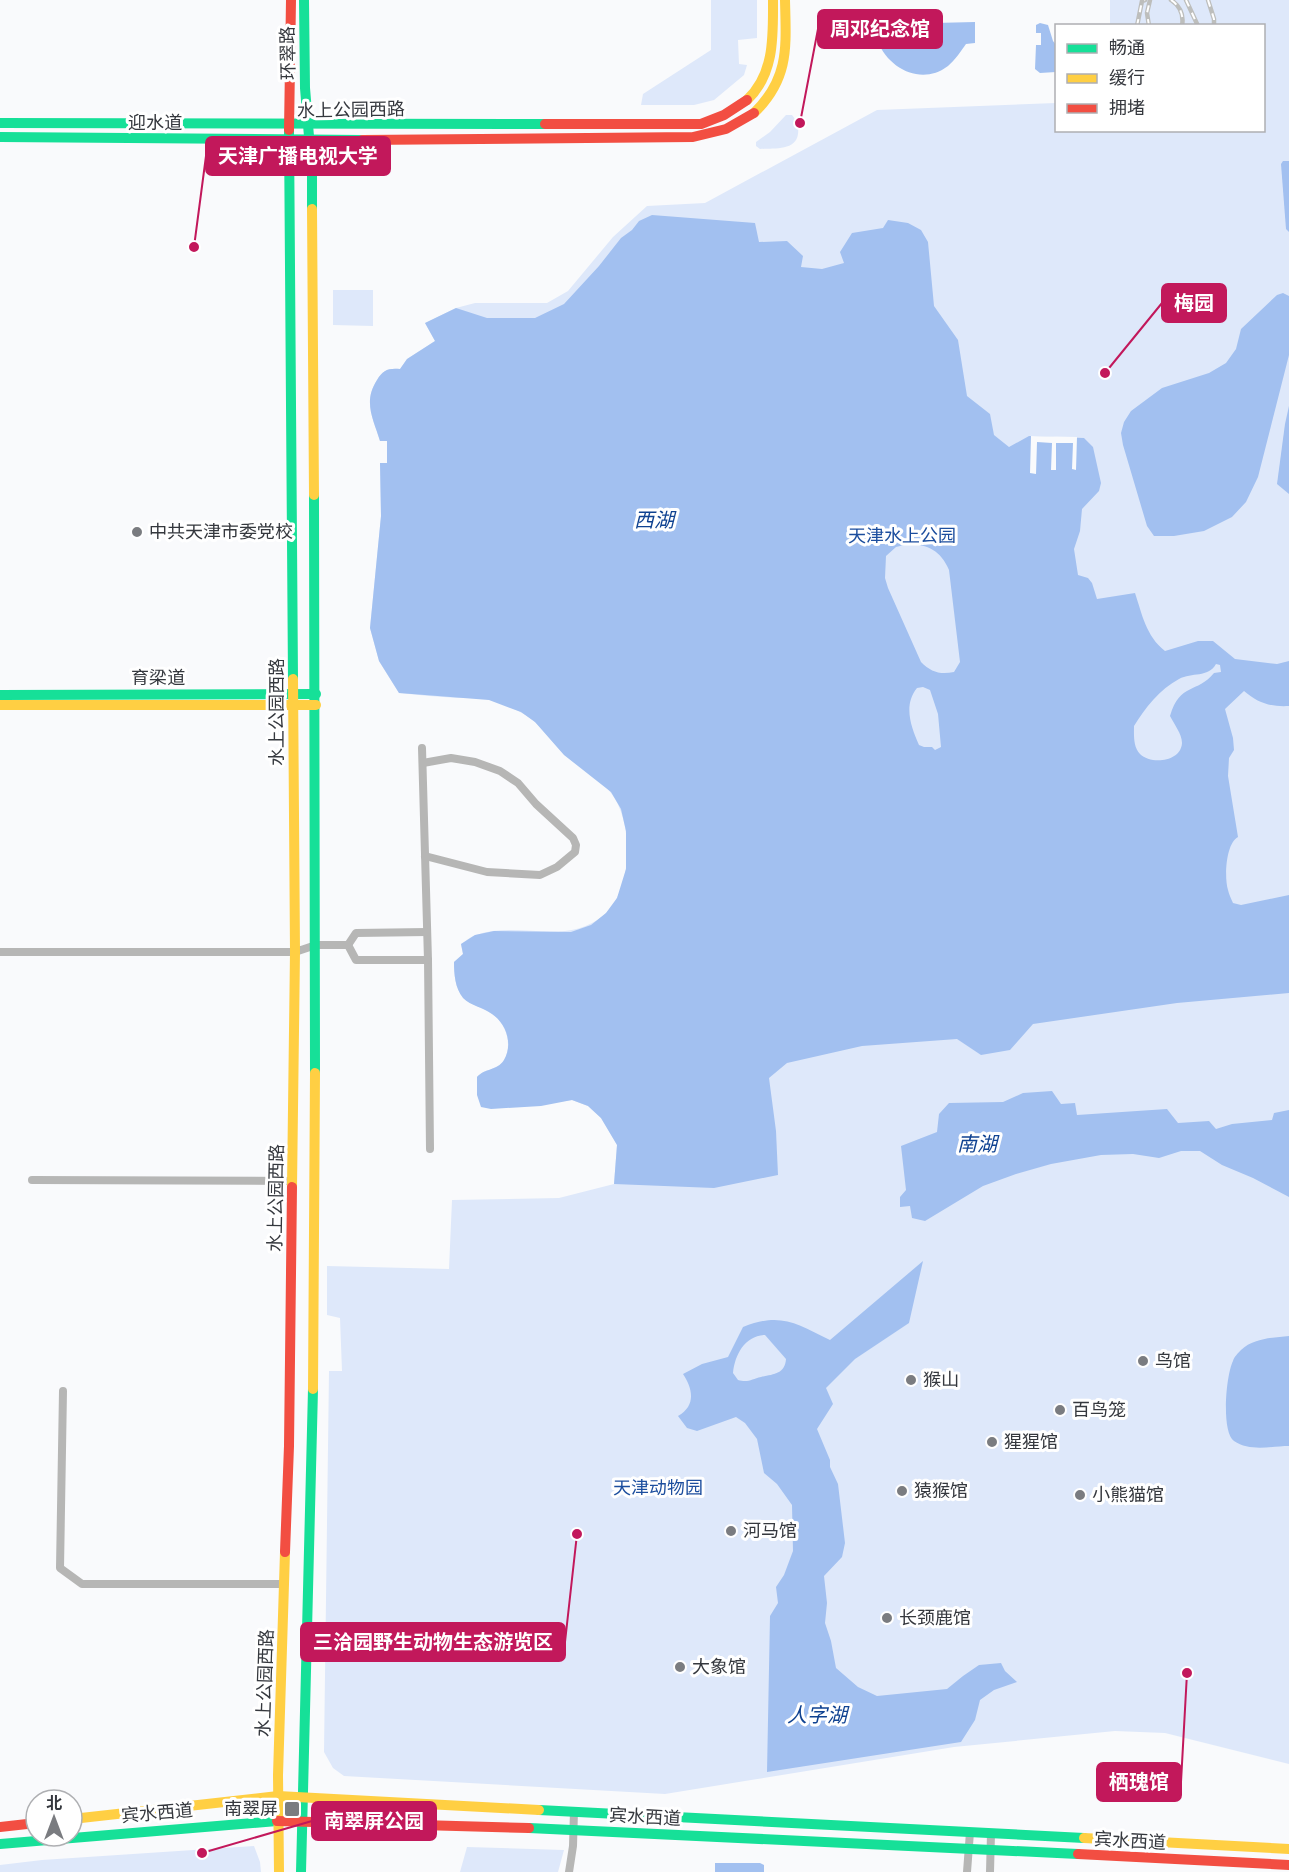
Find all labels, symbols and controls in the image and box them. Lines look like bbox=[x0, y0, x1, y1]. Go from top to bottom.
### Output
callout: 周邓纪念馆 bbox=[818, 10, 942, 48]
text: 周邓纪念馆 bbox=[830, 15, 930, 44]
legend bbox=[1055, 24, 1265, 132]
street label: 环翠路 bbox=[275, 26, 301, 80]
text: 畅通 bbox=[1109, 35, 1145, 61]
text: 缓行 bbox=[1109, 65, 1145, 91]
text: 拥堵 bbox=[1109, 95, 1145, 121]
street label: 水上公园西路 bbox=[297, 96, 405, 124]
street label: 迎水道 bbox=[128, 110, 182, 136]
callout: 天津广播电视大学 bbox=[206, 137, 390, 175]
text: 天津广播电视大学 bbox=[218, 142, 378, 171]
callout: 梅园 bbox=[1162, 284, 1226, 322]
text: 梅园 bbox=[1174, 289, 1214, 318]
water label: 西湖 bbox=[634, 506, 677, 535]
place label: 中共天津市委党校 bbox=[149, 519, 293, 545]
park label: 天津水上公园 bbox=[848, 523, 956, 549]
marker: 中共天津市委党校 bbox=[130, 525, 144, 539]
street label: 水上公园西路 bbox=[264, 658, 290, 766]
street label: 育梁道 bbox=[131, 665, 185, 691]
water label: 南湖 bbox=[957, 1130, 1000, 1159]
street label: 水上公园西路 bbox=[262, 1144, 290, 1252]
place label: 鸟馆 bbox=[1155, 1348, 1191, 1374]
marker: 鸟馆 bbox=[1136, 1354, 1150, 1368]
place label: 猴山 bbox=[923, 1367, 959, 1393]
marker: 猴山 bbox=[904, 1373, 918, 1387]
place label: 百鸟笼 bbox=[1072, 1397, 1126, 1423]
marker: 百鸟笼 bbox=[1053, 1403, 1067, 1417]
place label: 猩猩馆 bbox=[1004, 1429, 1058, 1455]
marker: 猩猩馆 bbox=[985, 1435, 999, 1449]
park label: 天津动物园 bbox=[613, 1475, 703, 1501]
place label: 猿猴馆 bbox=[914, 1478, 968, 1504]
place label: 小熊猫馆 bbox=[1092, 1482, 1164, 1508]
marker: 猿猴馆 bbox=[895, 1484, 909, 1498]
marker: 小熊猫馆 bbox=[1073, 1488, 1087, 1502]
place label: 河马馆 bbox=[743, 1518, 797, 1544]
marker: 河马馆 bbox=[724, 1524, 738, 1538]
place label: 长颈鹿馆 bbox=[899, 1605, 971, 1631]
marker: 长颈鹿馆 bbox=[880, 1611, 894, 1625]
callout: 三洽园野生动物生态游览区 bbox=[301, 1623, 565, 1661]
text: 三洽园野生动物生态游览区 bbox=[313, 1628, 553, 1657]
street label: 水上公园西路 bbox=[250, 1629, 280, 1737]
place label: 大象馆 bbox=[692, 1654, 746, 1680]
marker: 大象馆 bbox=[673, 1660, 687, 1674]
water label: 人字湖 bbox=[787, 1701, 850, 1730]
callout: 栖瑰馆 bbox=[1097, 1763, 1181, 1801]
text: 栖瑰馆 bbox=[1109, 1768, 1169, 1797]
north arrow bbox=[24, 1788, 84, 1848]
text: 北 bbox=[46, 1792, 62, 1815]
place label: 南翠屏 bbox=[224, 1796, 278, 1822]
street label: 宾水西道 bbox=[120, 1797, 194, 1829]
marker: 南翠屏 bbox=[283, 1800, 301, 1818]
callout: 南翠屏公园 bbox=[312, 1802, 436, 1840]
street label: 宾水西道 bbox=[608, 1802, 682, 1832]
text: 南翠屏公园 bbox=[324, 1807, 424, 1836]
street label: 宾水西道 bbox=[1093, 1826, 1167, 1856]

